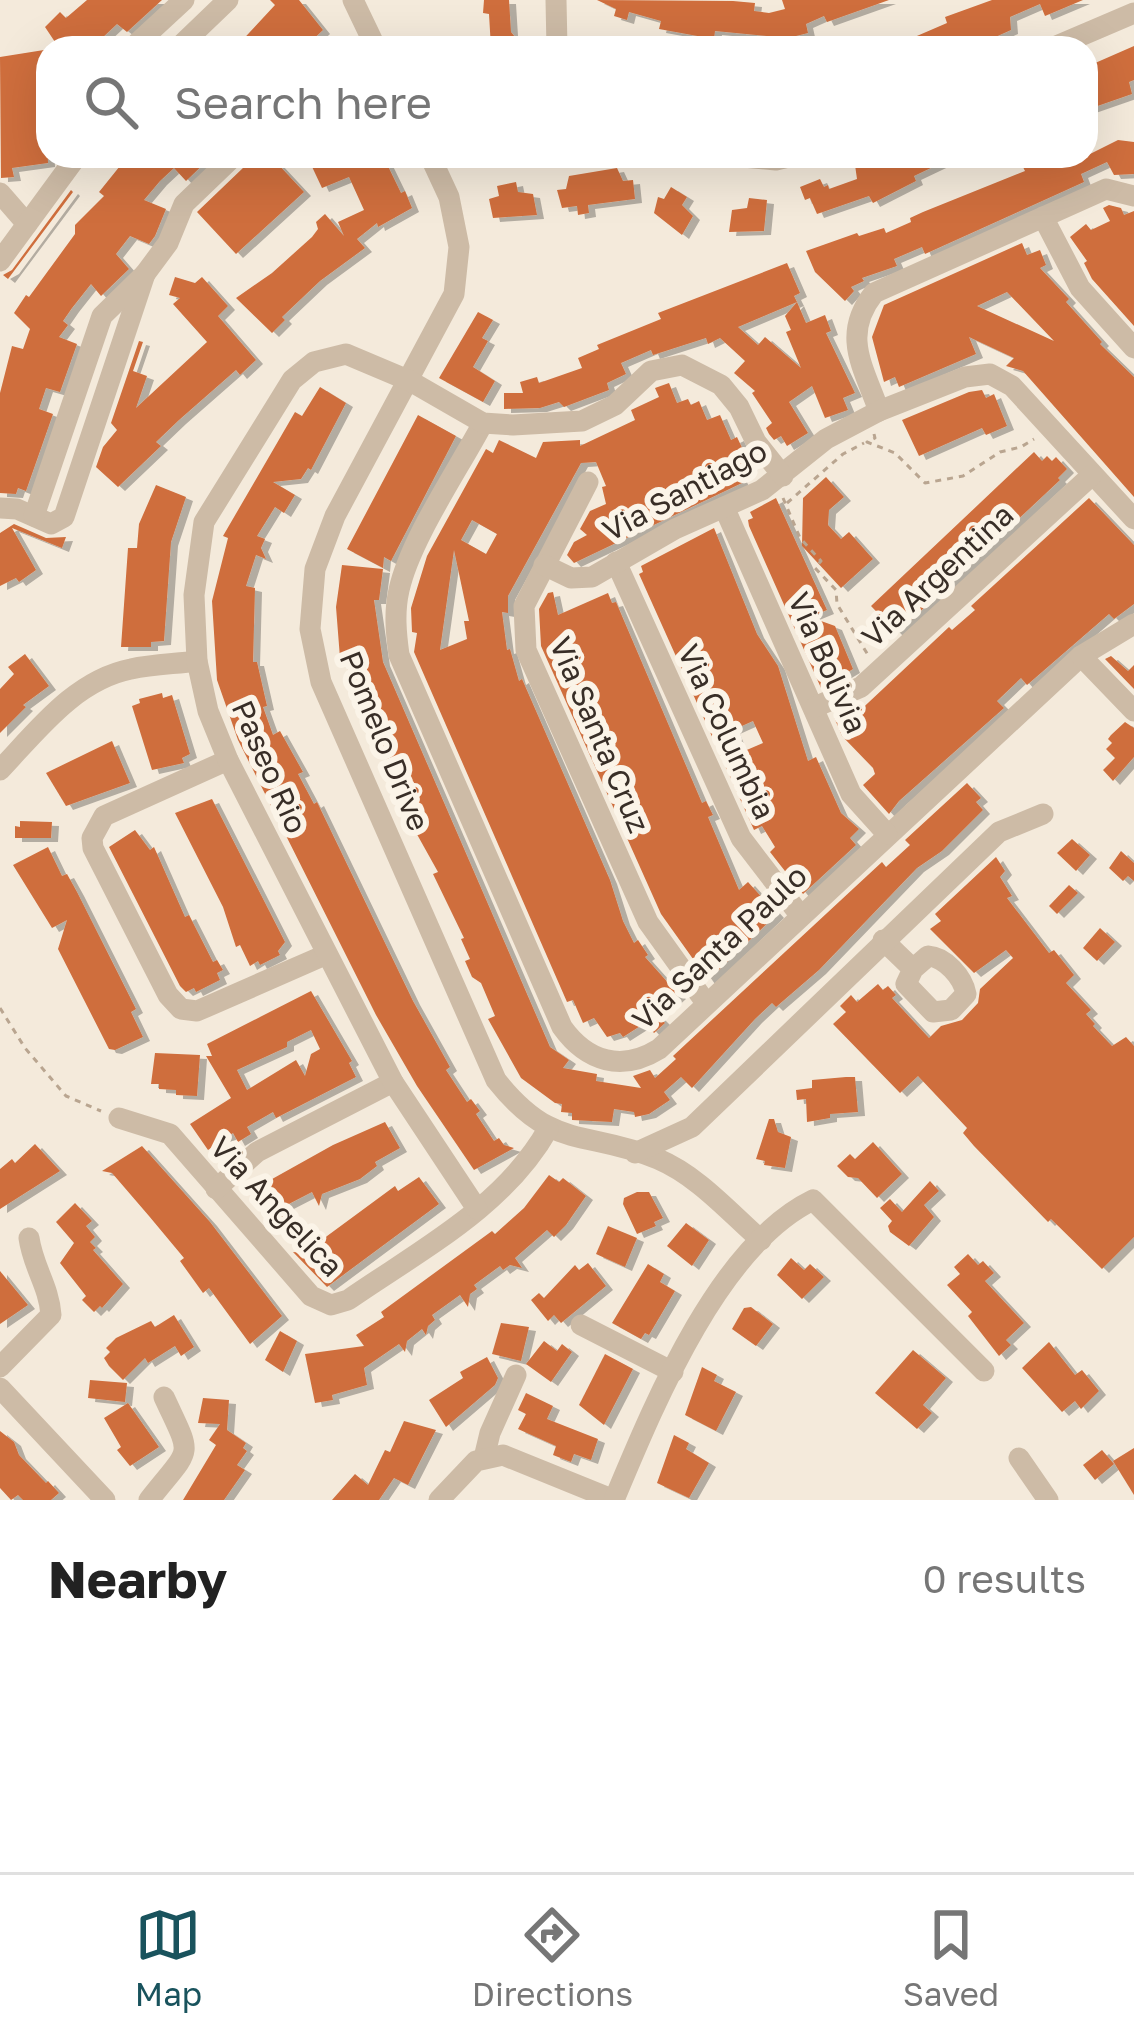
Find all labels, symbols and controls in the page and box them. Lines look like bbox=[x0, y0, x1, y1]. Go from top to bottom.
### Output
search box bbox=[36, 36, 1098, 168]
icon: search bbox=[78, 69, 144, 135]
text: Search here bbox=[174, 75, 432, 129]
street label: Via Santiago bbox=[596, 432, 773, 548]
street label: Via Argentina bbox=[854, 496, 1020, 654]
street label: Via Bolivia bbox=[781, 587, 875, 738]
street label: Via Santa Cruz bbox=[543, 631, 657, 838]
street label: Via Columbia bbox=[671, 638, 783, 825]
street label: Pomelo Drive bbox=[333, 646, 437, 836]
street label: Paseo Rio bbox=[225, 695, 315, 839]
street label: Via Santa Paulo bbox=[625, 857, 814, 1037]
street label: Via Angelica bbox=[203, 1129, 351, 1284]
text: Nearby bbox=[48, 1548, 227, 1609]
text: 0 results bbox=[922, 1555, 1086, 1602]
tab: Map bbox=[135, 1902, 202, 2013]
tab: Directions bbox=[472, 1902, 633, 2013]
tab: Saved bbox=[903, 1902, 999, 2013]

